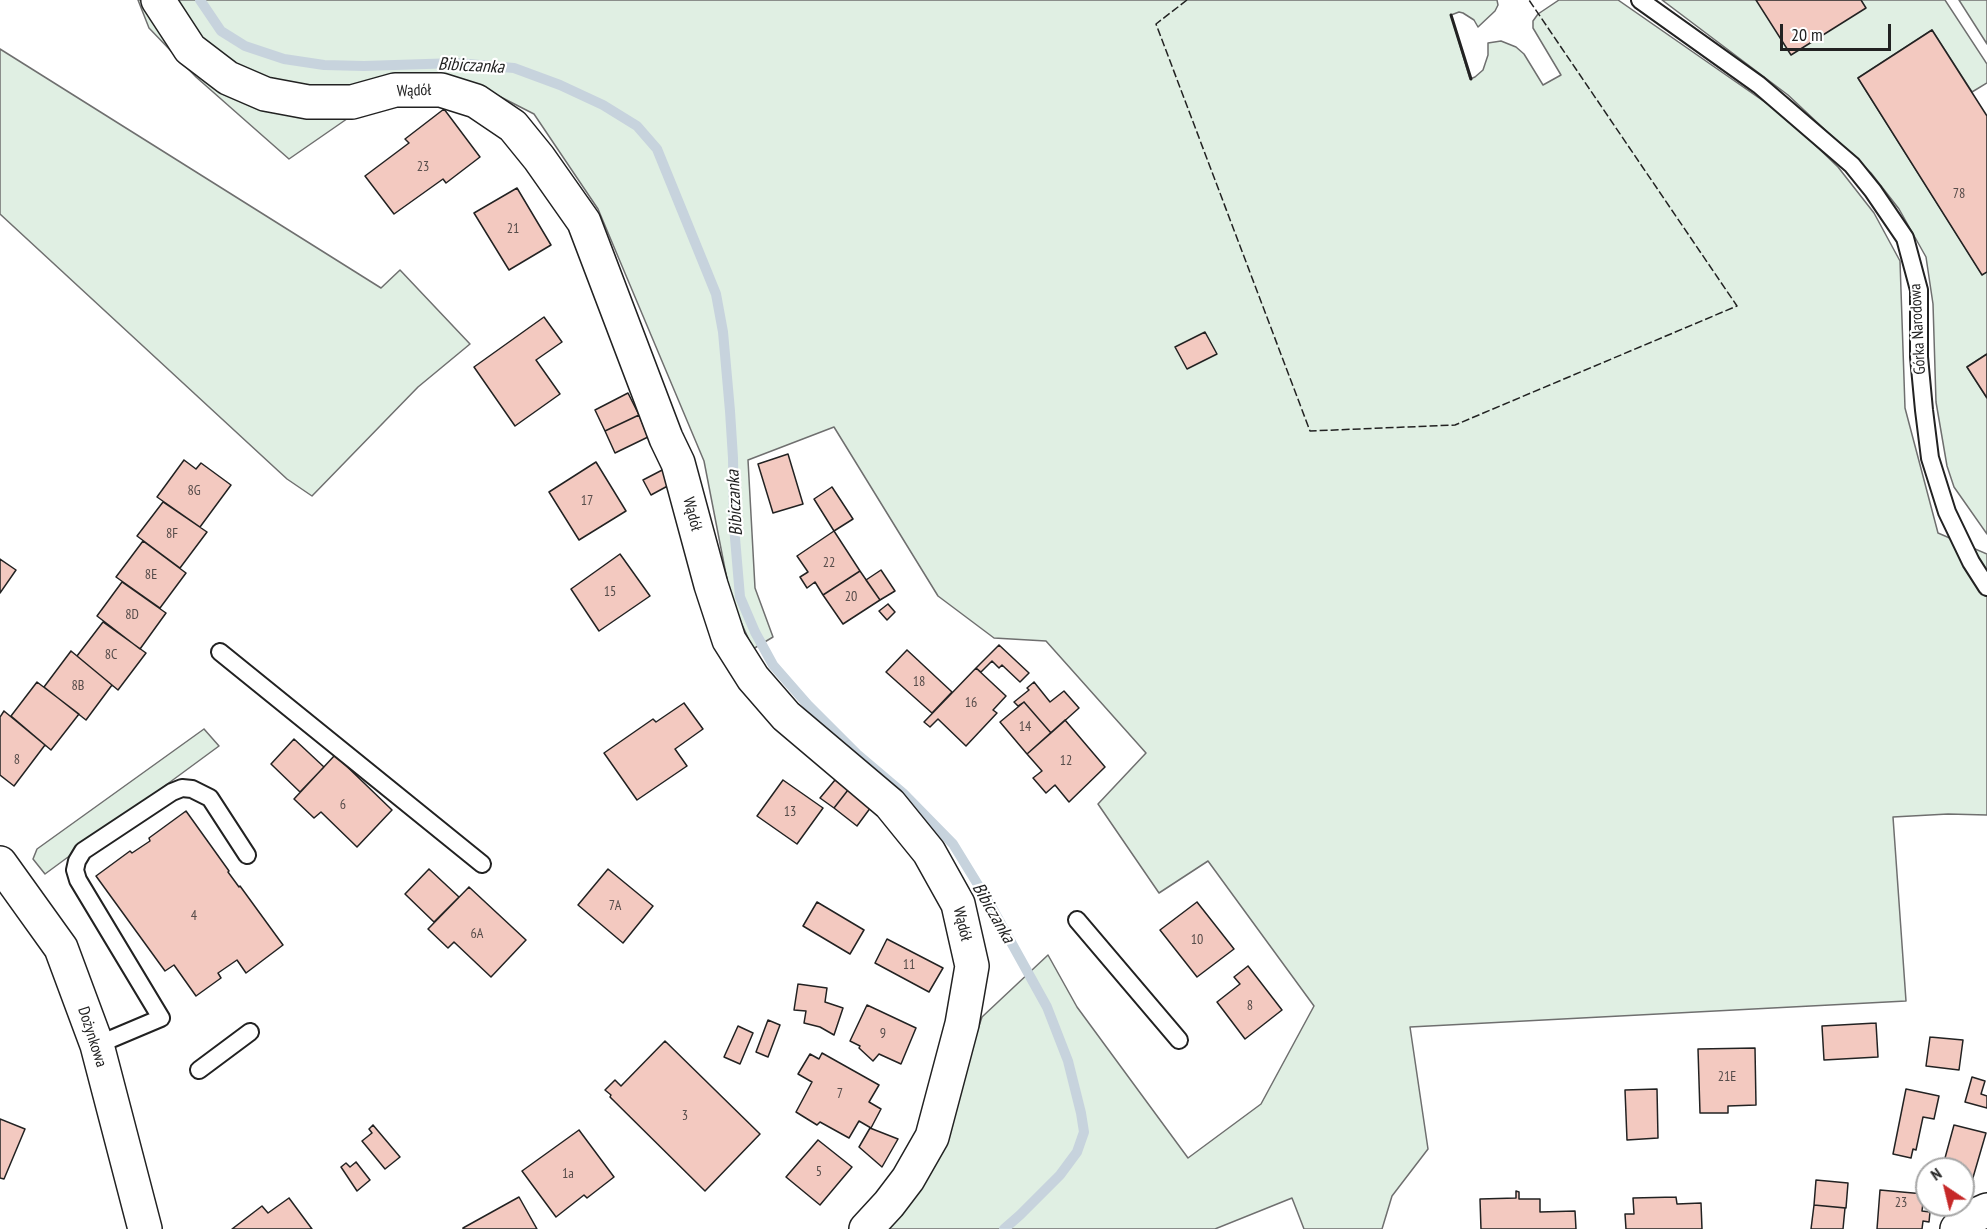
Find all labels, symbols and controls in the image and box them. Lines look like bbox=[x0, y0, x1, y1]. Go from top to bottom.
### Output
scale bar bbox=[1783, 12, 1894, 50]
text: 20 m bbox=[1791, 23, 1823, 46]
water label: Bibiczanka bbox=[437, 53, 505, 79]
street label: Wądół bbox=[397, 81, 431, 101]
house number: 23 bbox=[417, 159, 429, 175]
house number: 78 bbox=[1953, 186, 1965, 202]
house number: 21 bbox=[507, 221, 519, 237]
street label: Górka Narodowa bbox=[1906, 283, 1930, 375]
water label: Bibiczanka bbox=[722, 469, 748, 537]
house number: 8G bbox=[187, 483, 201, 499]
house number: 17 bbox=[581, 493, 593, 509]
street label: Wądół bbox=[678, 495, 706, 533]
house number: 8F bbox=[166, 526, 178, 542]
house number: 22 bbox=[823, 555, 835, 571]
house number: 8E bbox=[145, 567, 157, 583]
house number: 15 bbox=[604, 584, 616, 600]
house number: 20 bbox=[845, 589, 857, 605]
house number: 8D bbox=[125, 607, 139, 623]
house number: 8C bbox=[105, 647, 117, 663]
house number: 18 bbox=[913, 674, 925, 690]
house number: 8B bbox=[72, 678, 84, 694]
house number: 16 bbox=[965, 695, 977, 711]
house number: 14 bbox=[1019, 719, 1031, 735]
house number: 8 bbox=[14, 752, 20, 768]
house number: 12 bbox=[1060, 753, 1072, 769]
house number: 6 bbox=[340, 797, 346, 813]
house number: 13 bbox=[784, 804, 796, 820]
water label: Bibiczanka bbox=[967, 879, 1019, 947]
house number: 7A bbox=[609, 898, 621, 914]
street label: Wądół bbox=[949, 905, 975, 943]
house number: 4 bbox=[191, 908, 197, 924]
house number: 6A bbox=[471, 926, 483, 942]
house number: 10 bbox=[1191, 932, 1203, 948]
house number: 11 bbox=[903, 957, 915, 973]
house number: 8 bbox=[1247, 998, 1253, 1014]
street label: Dożynkowa bbox=[73, 1004, 111, 1070]
house number: 9 bbox=[880, 1026, 886, 1042]
house number: 21E bbox=[1718, 1069, 1736, 1085]
house number: 7 bbox=[837, 1086, 843, 1102]
house number: 3 bbox=[682, 1108, 688, 1124]
north arrow bbox=[1915, 1157, 1975, 1217]
text: N bbox=[1927, 1163, 1945, 1185]
house number: 5 bbox=[816, 1164, 822, 1180]
house number: 1a bbox=[562, 1166, 574, 1182]
house number: 23 bbox=[1895, 1195, 1907, 1211]

